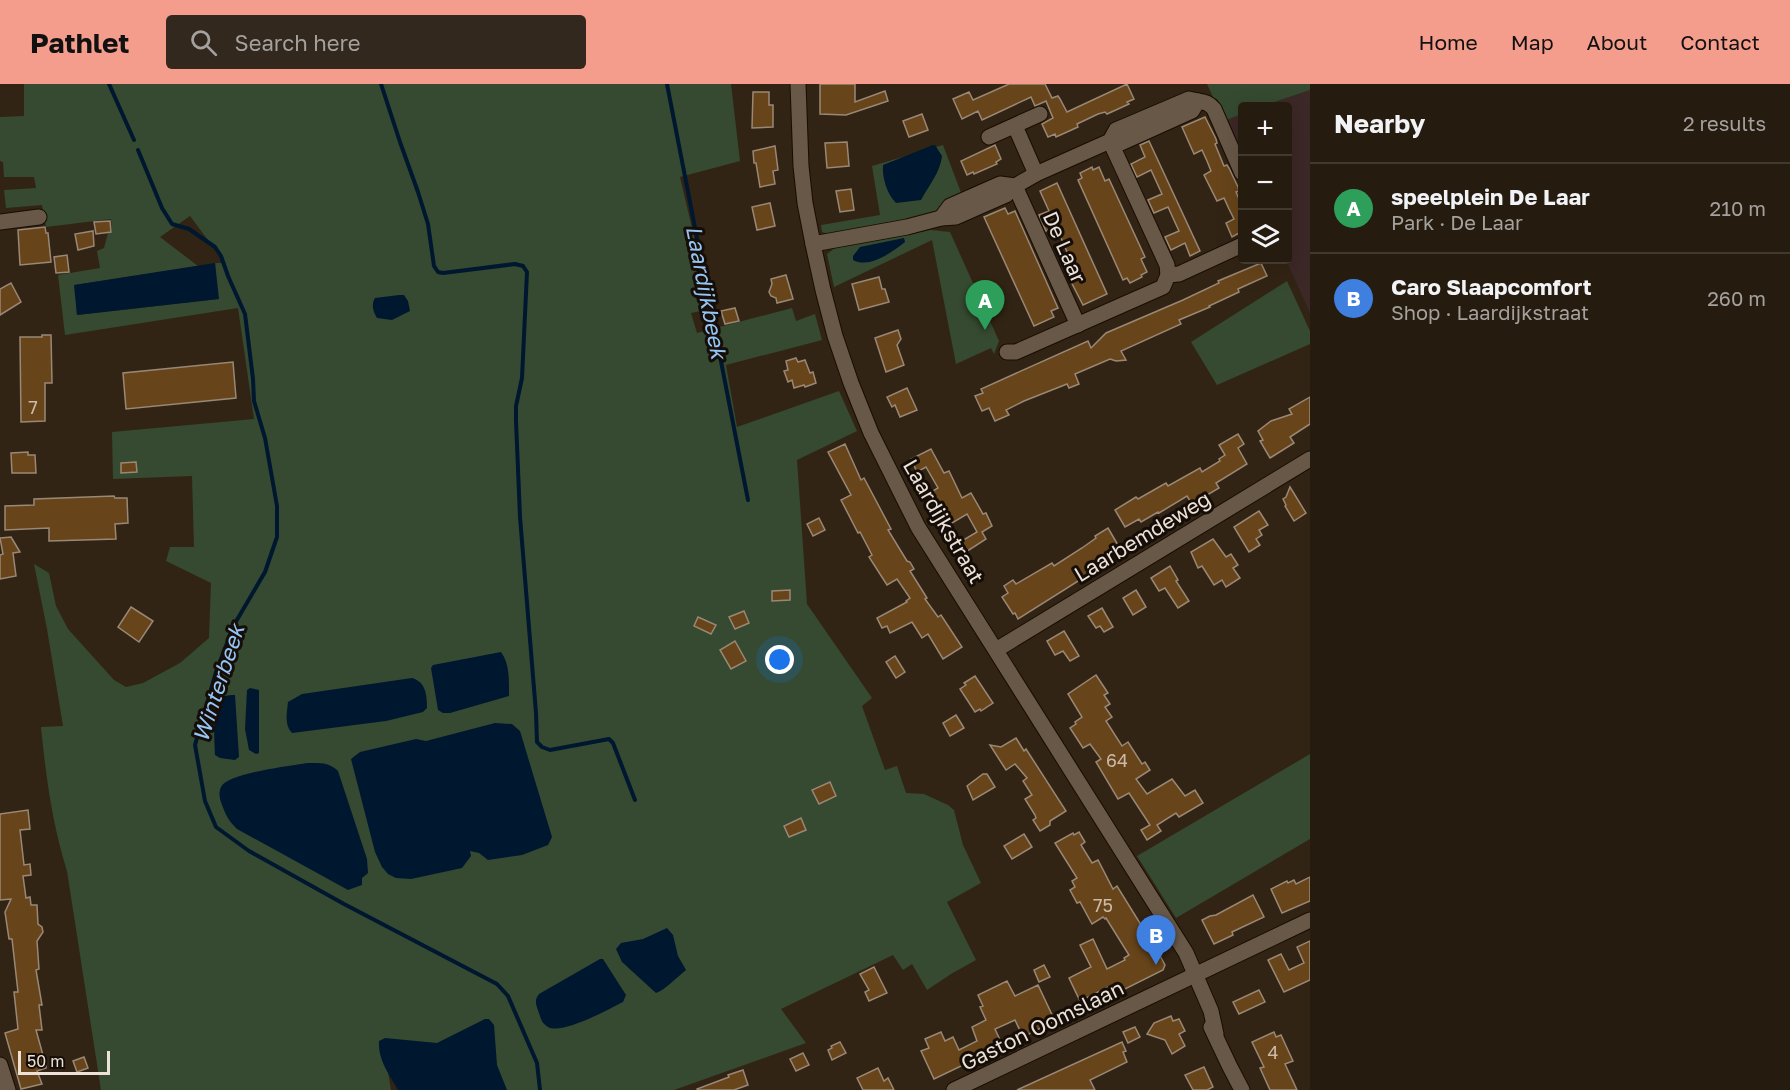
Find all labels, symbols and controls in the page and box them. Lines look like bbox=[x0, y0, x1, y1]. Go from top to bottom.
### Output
search box bbox=[166, 15, 586, 69]
text: Pathlet bbox=[30, 26, 130, 59]
icon: search bbox=[187, 26, 220, 59]
text: Search here bbox=[235, 29, 361, 56]
text: Home bbox=[1418, 29, 1478, 55]
text: Map bbox=[1511, 29, 1554, 55]
text: About bbox=[1587, 29, 1647, 55]
text: Contact bbox=[1680, 29, 1760, 55]
map controls bbox=[1238, 102, 1292, 264]
button: + bbox=[1238, 102, 1292, 156]
text: Nearby bbox=[1334, 108, 1425, 139]
text: 2 results bbox=[1683, 111, 1766, 135]
button: − bbox=[1238, 156, 1292, 210]
text: speelplein De Laar bbox=[1391, 183, 1590, 210]
text: A bbox=[1346, 196, 1361, 220]
text: 210 m bbox=[1710, 196, 1766, 220]
street label: De Laar bbox=[1038, 207, 1092, 287]
button: layers bbox=[1238, 210, 1292, 264]
text: Park · De Laar bbox=[1391, 210, 1523, 234]
water label: Laardijkbeek bbox=[681, 223, 734, 363]
text: Caro Slaapcomfort bbox=[1391, 273, 1592, 300]
pin: A bbox=[966, 280, 1004, 330]
text: B bbox=[1346, 286, 1361, 310]
text: 260 m bbox=[1707, 286, 1766, 310]
text: Shop · Laardijkstraat bbox=[1391, 300, 1589, 324]
house number: 7 bbox=[28, 396, 38, 418]
street label: Laardijkstraat bbox=[898, 454, 990, 588]
street label: Laarbemdeweg bbox=[1069, 485, 1215, 587]
water label: Winterbeek bbox=[186, 618, 250, 745]
your location bbox=[765, 645, 794, 674]
house number: 64 bbox=[1106, 749, 1128, 771]
house number: 75 bbox=[1093, 894, 1113, 916]
pin: B bbox=[1136, 916, 1176, 965]
street label: Gaston Oomslaan bbox=[956, 974, 1128, 1076]
house number: 4 bbox=[1268, 1041, 1279, 1063]
scale bar bbox=[18, 1048, 110, 1076]
text: 50 m bbox=[27, 1051, 64, 1071]

